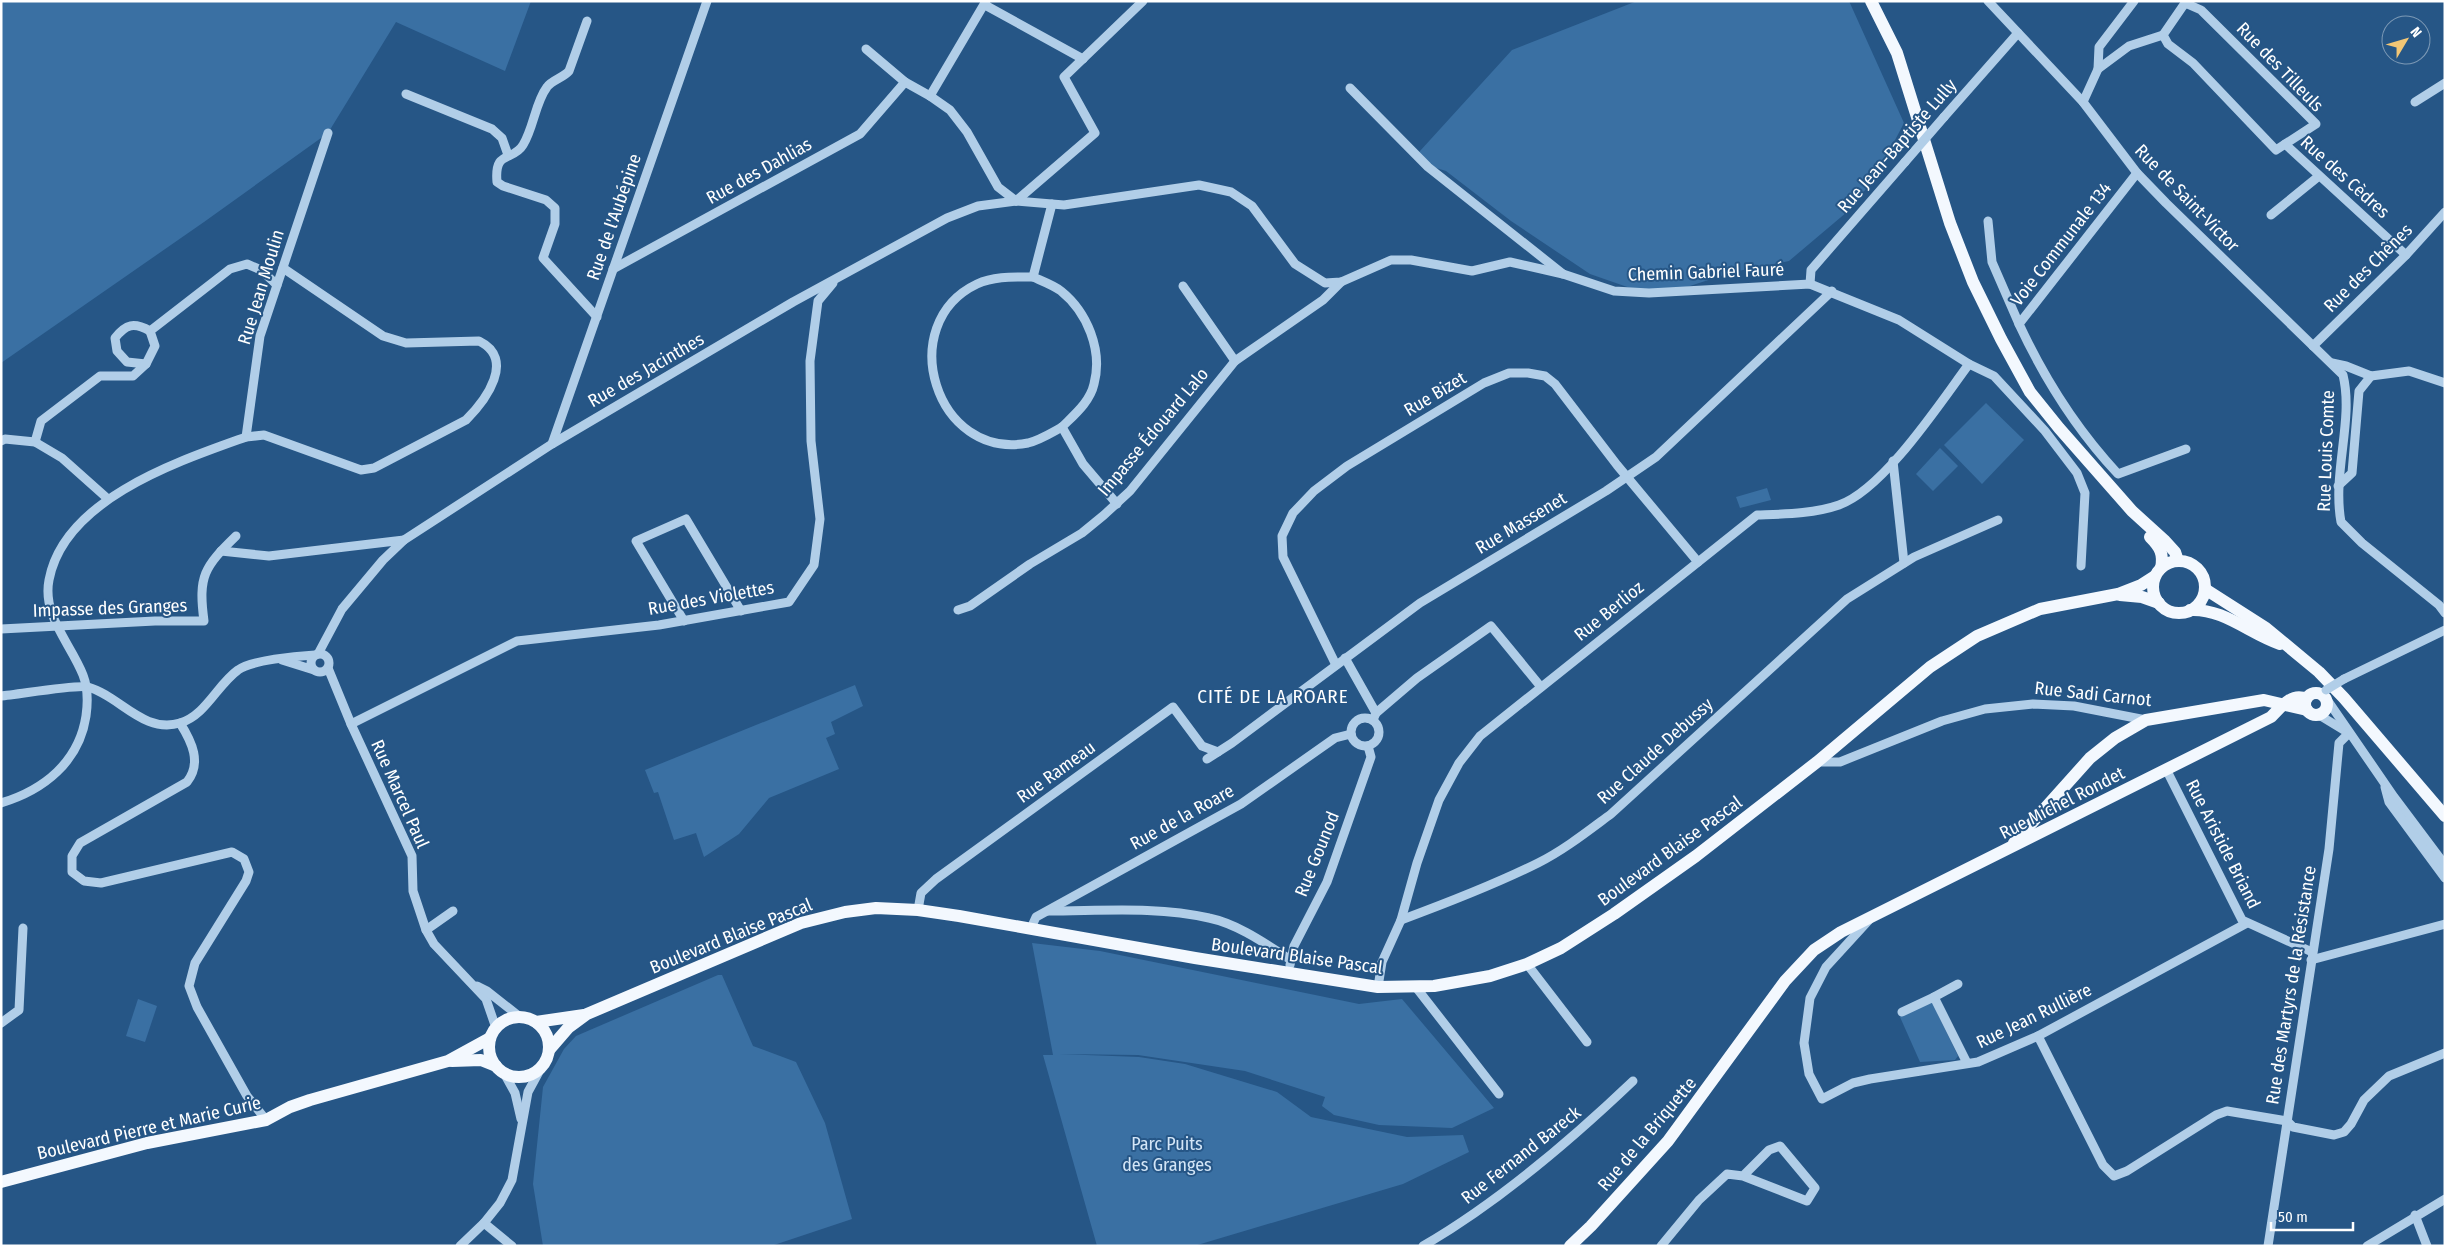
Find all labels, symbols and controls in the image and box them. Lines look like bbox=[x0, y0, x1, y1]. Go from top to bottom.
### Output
north arrow bbox=[2381, 15, 2431, 65]
street label: Rue des Tilleuls bbox=[2232, 18, 2328, 117]
text: N bbox=[2407, 24, 2425, 41]
street label: Rue Jean-Baptiste Lully bbox=[1833, 74, 1961, 218]
street label: Rue des Cèdres bbox=[2296, 131, 2394, 223]
street label: Rue des Dahlias bbox=[702, 133, 816, 209]
street label: Rue de Saint-Victor bbox=[2130, 140, 2244, 257]
street label: Rue de l'Aubépine bbox=[582, 151, 646, 283]
street label: Voie Communale 134 bbox=[2006, 178, 2116, 310]
street label: Rue des Chênes bbox=[2319, 219, 2417, 317]
street label: Rue Jean Moulin bbox=[233, 227, 289, 347]
street label: Chemin Gabriel Fauré bbox=[1627, 258, 1785, 286]
street label: Rue des Jacinthes bbox=[584, 328, 708, 412]
street label: Impasse Édouard Lalo bbox=[1092, 363, 1213, 501]
street label: Rue Bizet bbox=[1400, 367, 1470, 421]
street label: Rue Louis Comte bbox=[2313, 390, 2339, 512]
street label: Rue Massenet bbox=[1472, 487, 1571, 559]
street label: Rue des Violettes bbox=[646, 576, 776, 620]
street label: Rue Berlioz bbox=[1570, 576, 1648, 646]
street label: Impasse des Granges bbox=[32, 594, 188, 622]
street label: Rue Sadi Carnot bbox=[2033, 677, 2153, 711]
district label: CITÉ DE LA ROARE bbox=[1197, 685, 1349, 708]
street label: Rue Claude Debussy bbox=[1593, 693, 1717, 809]
street label: Rue Marcel Paul bbox=[366, 736, 434, 852]
street label: Rue Rameau bbox=[1012, 736, 1100, 808]
street label: Rue Michel Rondet bbox=[1996, 762, 2128, 844]
street label: Rue Aristide Briand bbox=[2181, 776, 2265, 912]
street label: Rue de la Roare bbox=[1126, 779, 1238, 855]
street label: Boulevard Blaise Pascal bbox=[1594, 791, 1747, 911]
street label: Rue Gounod bbox=[1290, 808, 1344, 900]
street label: Rue des Martyrs de la Résistance bbox=[2261, 864, 2321, 1106]
street label: Boulevard Blaise Pascal bbox=[647, 893, 815, 979]
street label: Boulevard Blaise Pascal bbox=[1210, 933, 1384, 979]
street label: Rue Jean Rullière bbox=[1973, 979, 2095, 1053]
street label: Rue de la Briquette bbox=[1593, 1073, 1701, 1195]
street label: Boulevard Pierre et Marie Curie bbox=[35, 1092, 263, 1164]
street label: Rue Fernand Bareck bbox=[1457, 1101, 1586, 1209]
park label: Parc Puits des Granges bbox=[1122, 1133, 1212, 1176]
scale bar bbox=[2271, 1200, 2354, 1232]
text: 50 m bbox=[2278, 1208, 2308, 1226]

